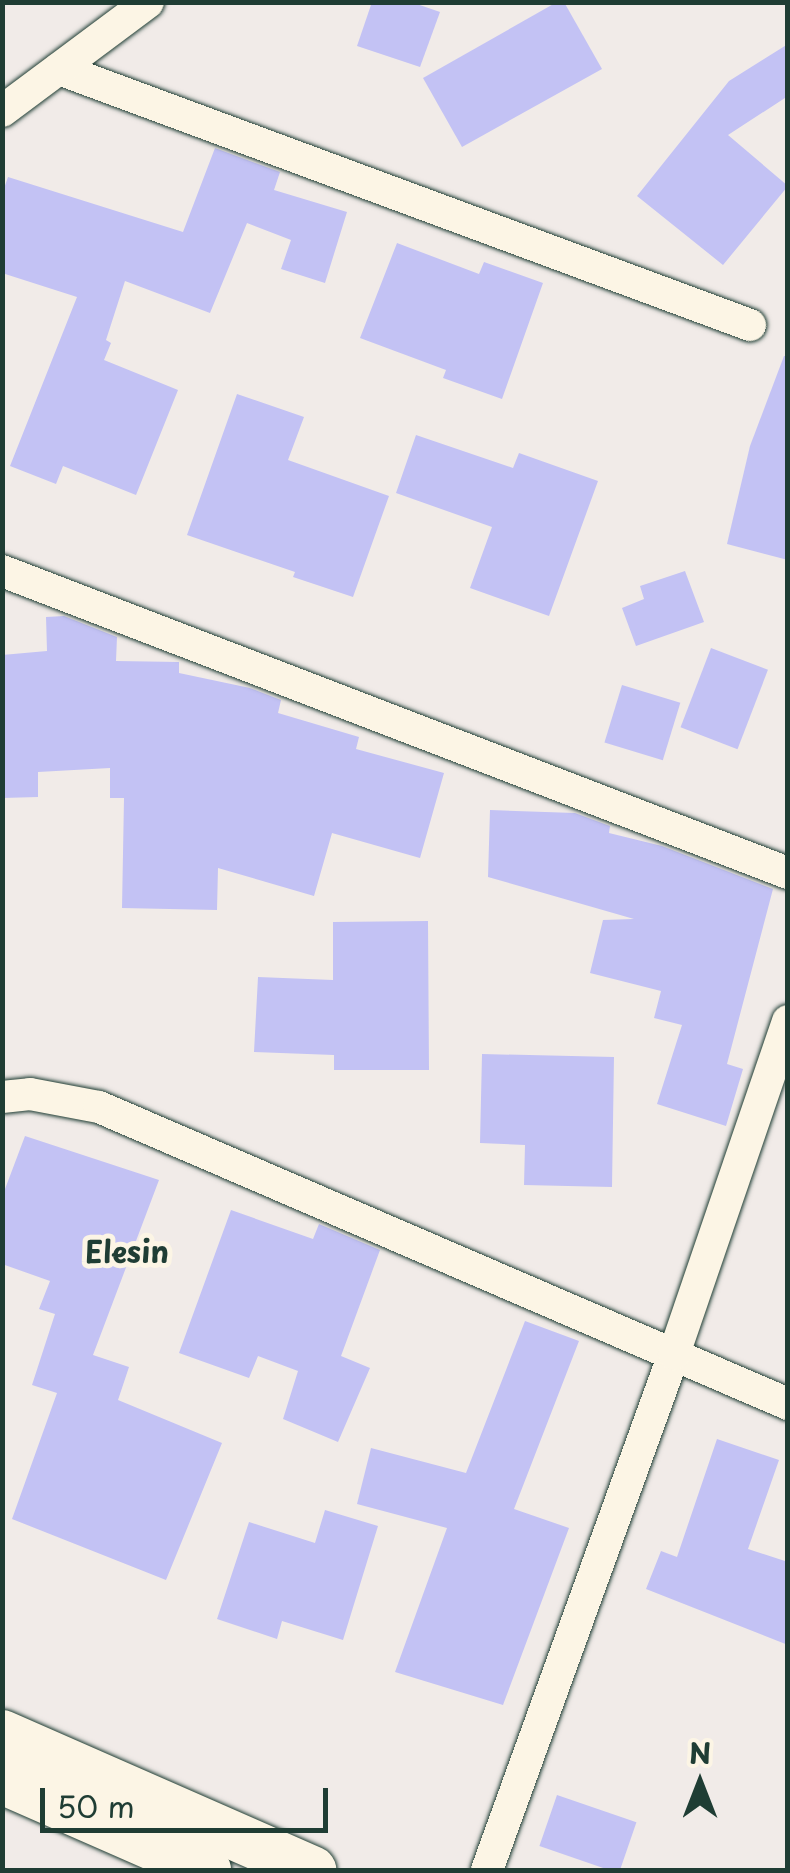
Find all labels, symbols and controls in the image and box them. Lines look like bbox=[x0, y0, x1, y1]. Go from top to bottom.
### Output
district label: Elesin bbox=[85, 1233, 169, 1269]
text: N bbox=[689, 1731, 711, 1774]
north arrow bbox=[650, 1733, 750, 1833]
scale bar bbox=[45, 1768, 332, 1830]
text: 50 m bbox=[57, 1783, 135, 1828]

